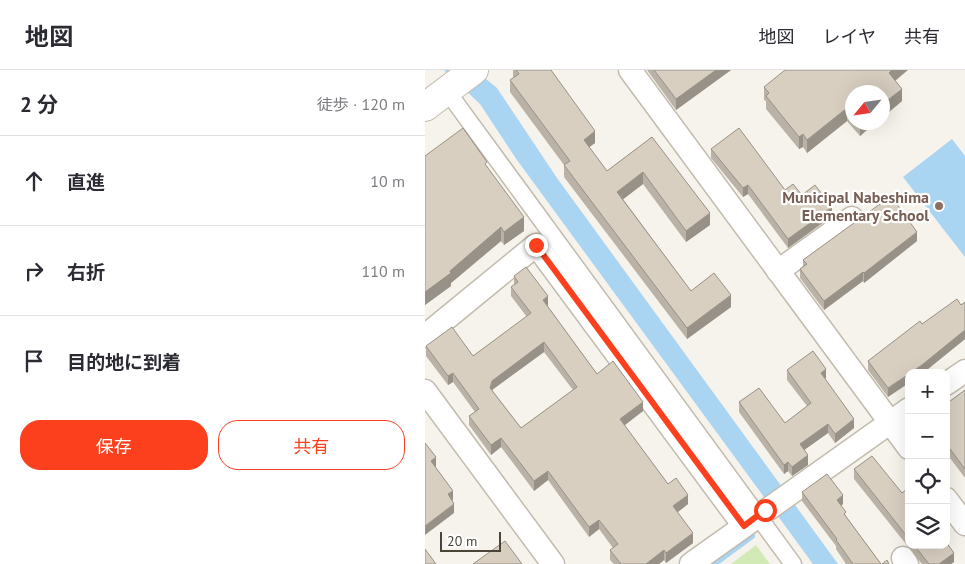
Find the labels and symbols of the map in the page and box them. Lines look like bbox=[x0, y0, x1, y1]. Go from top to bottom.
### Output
north arrow bbox=[845, 85, 890, 130]
place label: Municipal Nabeshima Elementary School bbox=[782, 187, 929, 225]
marker: Municipal Nabeshima Elementary School bbox=[933, 200, 945, 212]
route end bbox=[525, 234, 548, 257]
route start bbox=[754, 499, 777, 522]
scale bar bbox=[440, 529, 501, 552]

